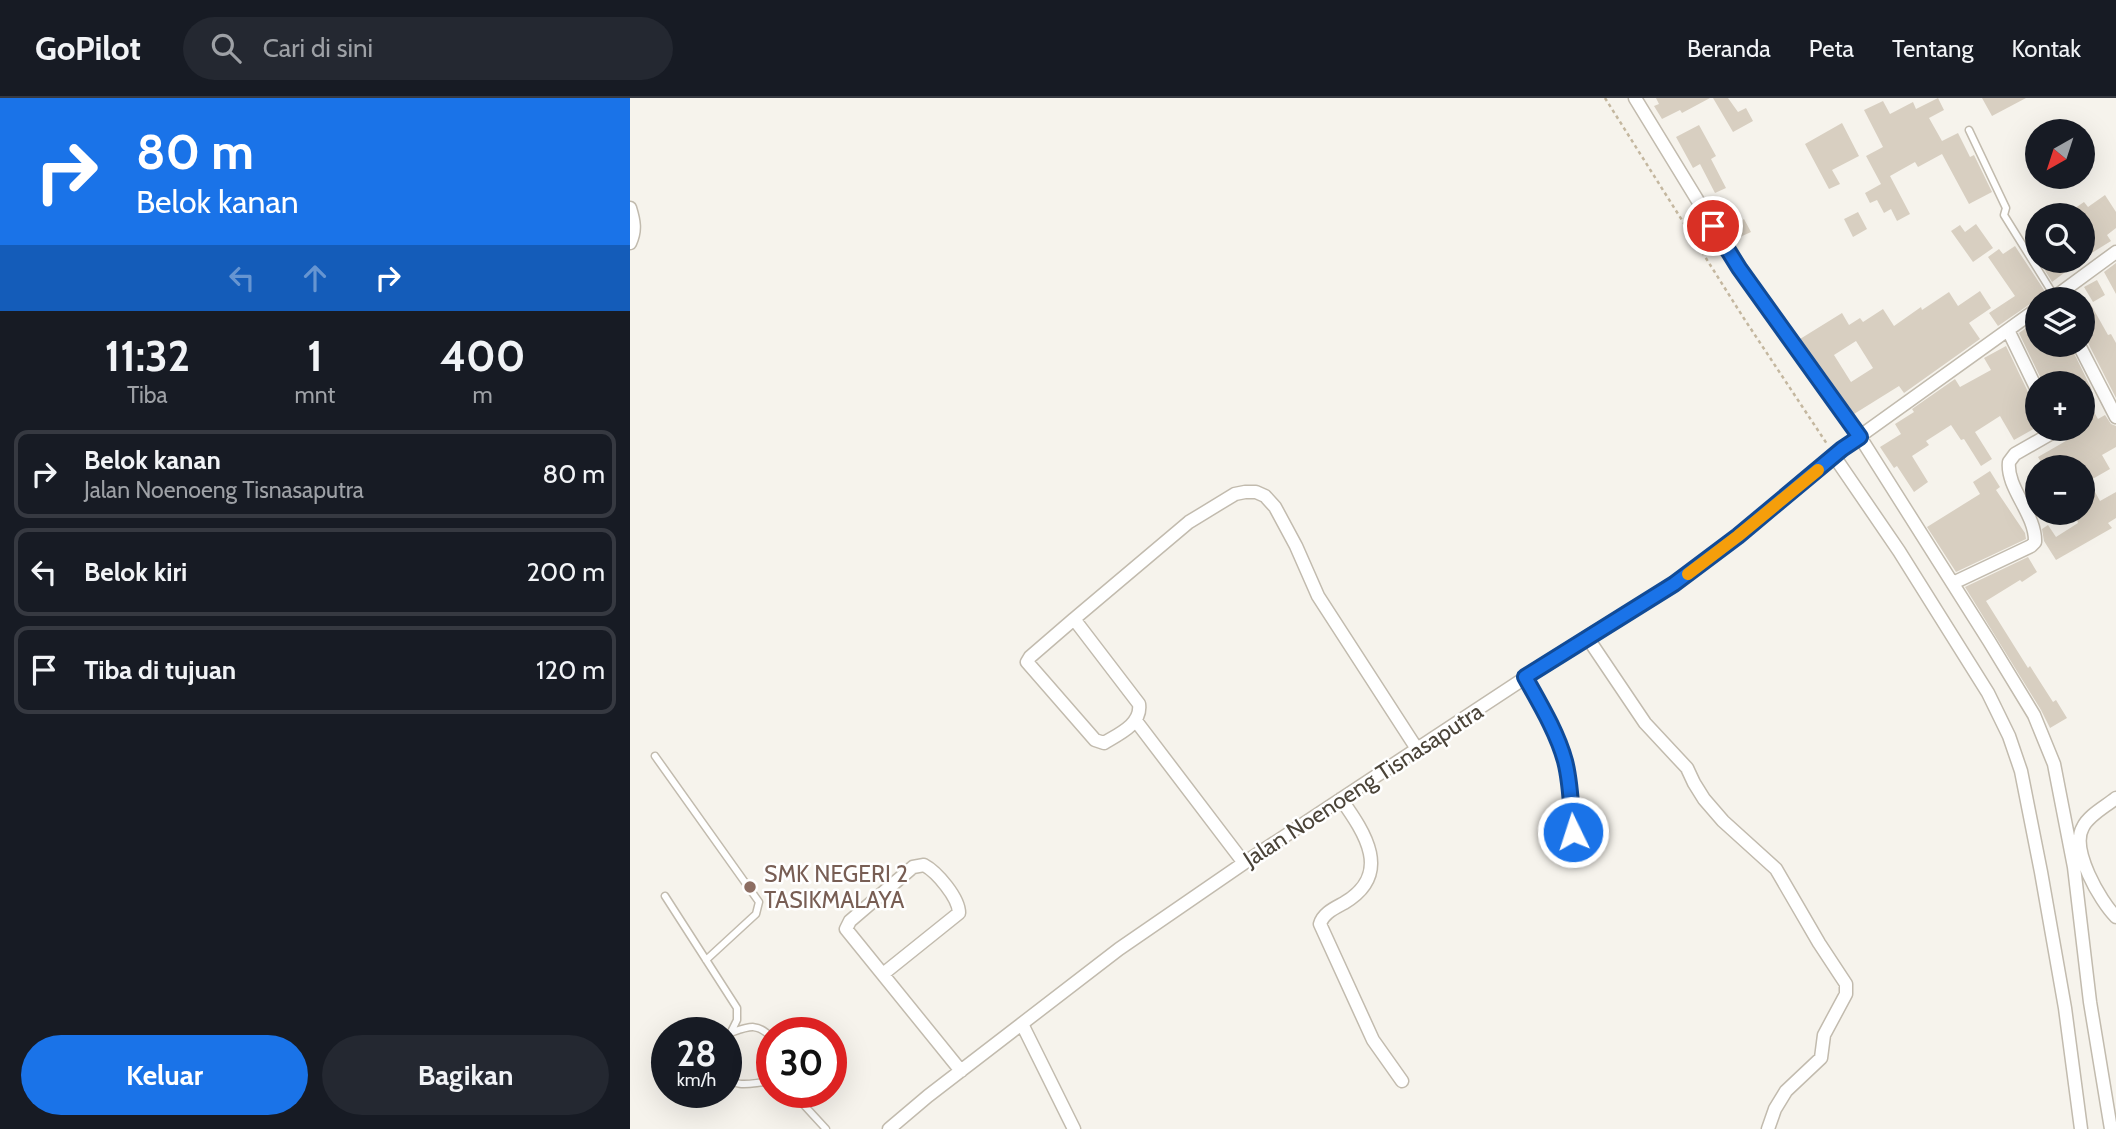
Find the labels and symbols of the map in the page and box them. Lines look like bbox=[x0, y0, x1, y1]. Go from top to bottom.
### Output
north arrow bbox=[2025, 119, 2095, 189]
pin bbox=[1683, 196, 1743, 256]
street label: Jalan Noenoeng Tisnasaputra bbox=[1237, 697, 1488, 874]
position arrow bbox=[1536, 795, 1610, 869]
place label: SMK NEGERI 2 TASIKMALAYA bbox=[764, 860, 908, 914]
marker: SMK NEGERI 2 TASIKMALAYA bbox=[742, 879, 758, 895]
speed limit sign: 30 bbox=[756, 1017, 847, 1108]

